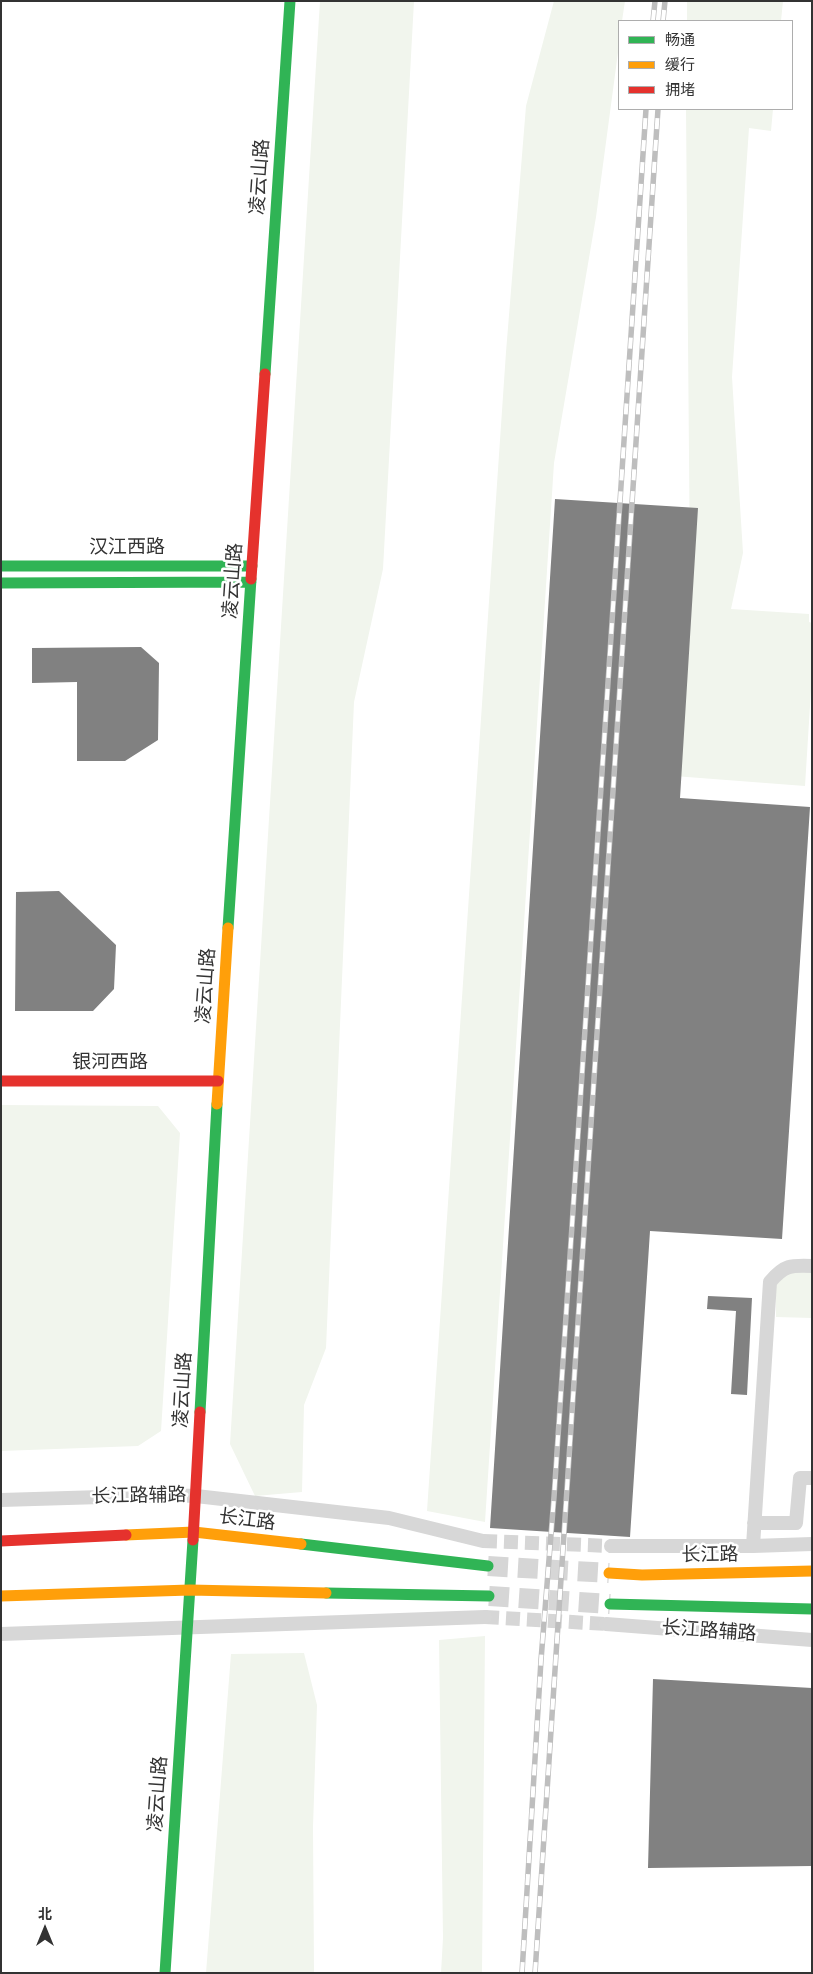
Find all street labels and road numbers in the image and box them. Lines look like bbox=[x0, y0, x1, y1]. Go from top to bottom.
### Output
street label: 凌云山路 bbox=[247, 138, 275, 216]
street label: 汉江西路 bbox=[89, 537, 165, 559]
street label: 凌云山路 bbox=[220, 542, 248, 620]
street label: 凌云山路 bbox=[193, 947, 221, 1025]
street label: 银河西路 bbox=[72, 1052, 148, 1074]
street label: 凌云山路 bbox=[171, 1351, 197, 1429]
street label: 长江路辅路 bbox=[91, 1485, 187, 1509]
street label: 长江路 bbox=[217, 1506, 277, 1536]
street label: 长江路 bbox=[681, 1544, 739, 1568]
street label: 长江路辅路 bbox=[661, 1617, 757, 1647]
street label: 凌云山路 bbox=[145, 1755, 173, 1833]

